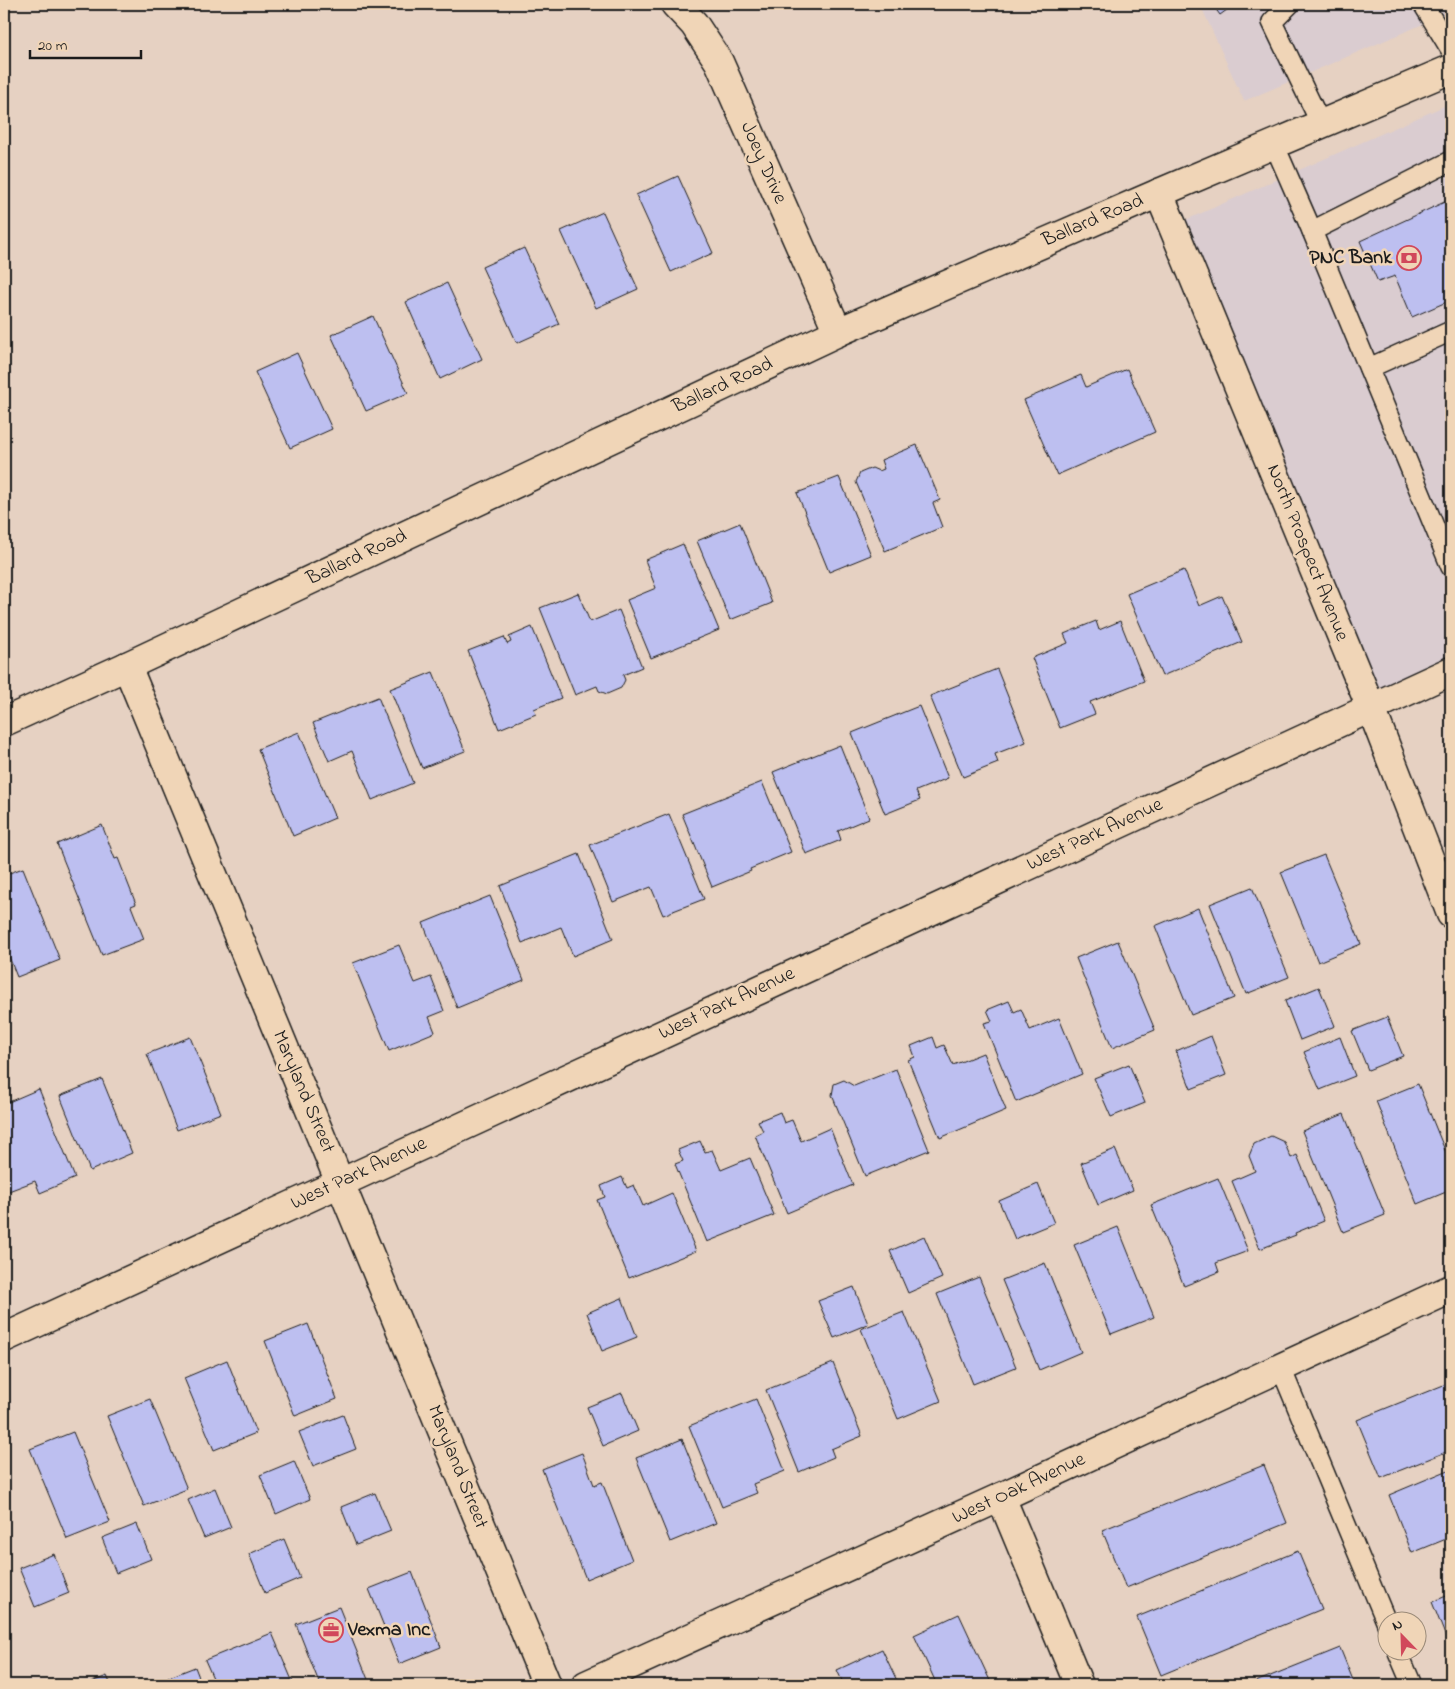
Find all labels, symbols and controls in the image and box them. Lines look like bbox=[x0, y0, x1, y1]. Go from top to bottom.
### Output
scale bar bbox=[30, 28, 141, 60]
text: 20 m bbox=[38, 35, 68, 57]
street label: Joey Drive bbox=[732, 117, 794, 209]
street label: Ballard Road bbox=[1037, 187, 1148, 256]
place label: PNC Bank bbox=[1309, 244, 1393, 273]
bank icon: PNC Bank bbox=[1396, 245, 1422, 271]
street label: Ballard Road bbox=[667, 350, 778, 422]
street label: North Prospect Avenue bbox=[1258, 460, 1356, 646]
street label: Ballard Road bbox=[301, 522, 412, 594]
street label: West Park Avenue bbox=[1022, 791, 1168, 879]
street label: West Park Avenue bbox=[654, 960, 800, 1048]
street label: Maryland Street bbox=[264, 1026, 342, 1158]
street label: West Park Avenue bbox=[286, 1130, 432, 1218]
street label: Maryland Street bbox=[419, 1401, 495, 1533]
street label: West Oak Avenue bbox=[948, 1445, 1090, 1533]
north arrow bbox=[1378, 1612, 1428, 1662]
text: N bbox=[1389, 1614, 1406, 1637]
place label: Vexma Inc bbox=[347, 1616, 431, 1645]
office icon: Vexma Inc bbox=[318, 1617, 344, 1643]

